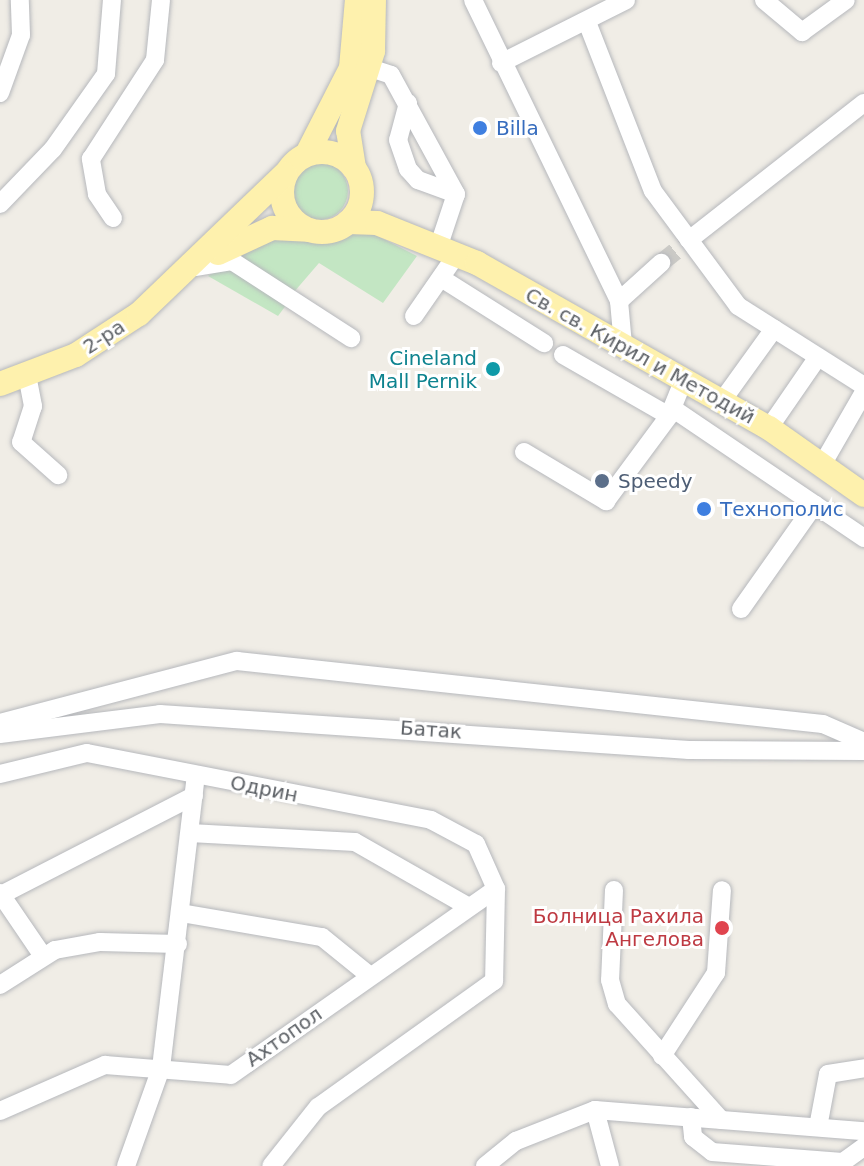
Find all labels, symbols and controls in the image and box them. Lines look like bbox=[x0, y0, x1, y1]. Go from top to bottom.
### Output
place label: Billa bbox=[496, 116, 539, 140]
marker: Billa bbox=[471, 119, 489, 137]
street label: Св. св. Кирил и Методий bbox=[521, 283, 759, 429]
street label: 2-ра bbox=[79, 315, 129, 359]
place label: Cineland Mall Pernik bbox=[369, 346, 477, 393]
marker: Cineland Mall Pernik bbox=[484, 360, 502, 378]
place label: Speedy bbox=[618, 469, 693, 493]
marker: Speedy bbox=[593, 472, 611, 490]
place label: Технополис bbox=[720, 497, 844, 521]
marker: Технополис bbox=[695, 500, 713, 518]
street label: Батак bbox=[399, 716, 463, 744]
street label: Одрин bbox=[228, 771, 300, 807]
place label: Болница Рахила Ангелова bbox=[533, 904, 704, 951]
marker: Болница Рахила Ангелова bbox=[711, 917, 733, 939]
street label: Ахтопол bbox=[241, 1002, 327, 1072]

